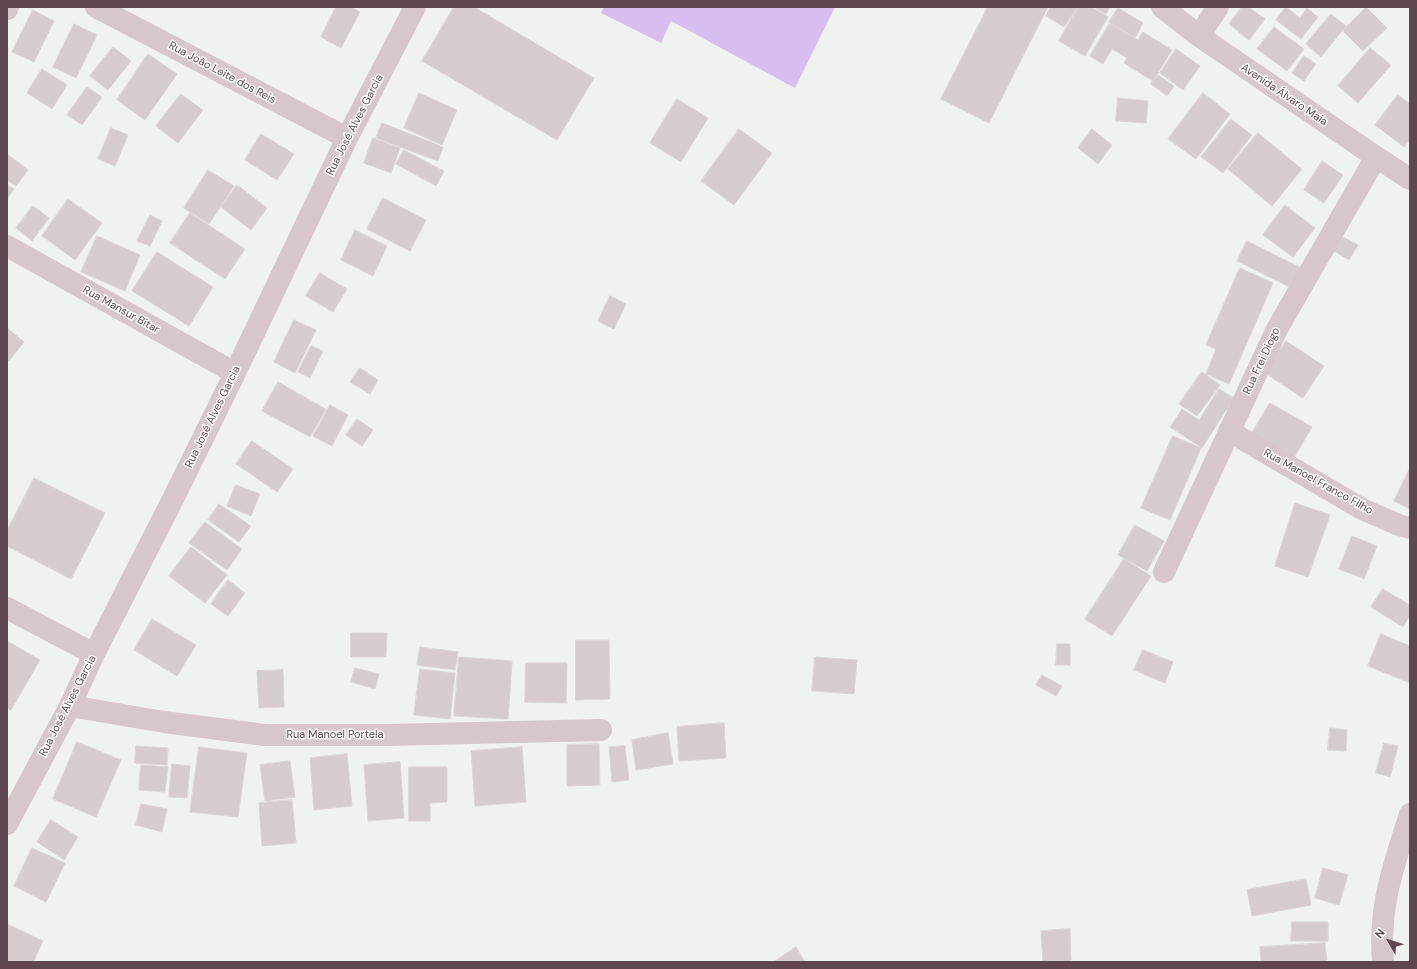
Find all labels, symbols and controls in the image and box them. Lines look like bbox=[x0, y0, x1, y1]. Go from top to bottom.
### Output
street label: Rua João Leite dos Reis bbox=[166, 39, 278, 107]
street label: Avenida Álvaro Maia bbox=[1238, 61, 1330, 129]
street label: Rua José Alves Garcia bbox=[324, 72, 386, 178]
street label: Rua Mansur Bitar bbox=[80, 283, 162, 337]
street label: Rua Frei Diogo bbox=[1241, 325, 1283, 397]
street label: Rua José Alves Garcia bbox=[183, 364, 243, 470]
street label: Rua Manoel Franco Filho bbox=[1261, 446, 1375, 518]
street label: Rua José Alves Garcia bbox=[37, 653, 99, 759]
street label: Rua Manoel Portela bbox=[287, 728, 383, 742]
north arrow bbox=[1369, 921, 1409, 961]
text: N bbox=[1372, 926, 1388, 941]

